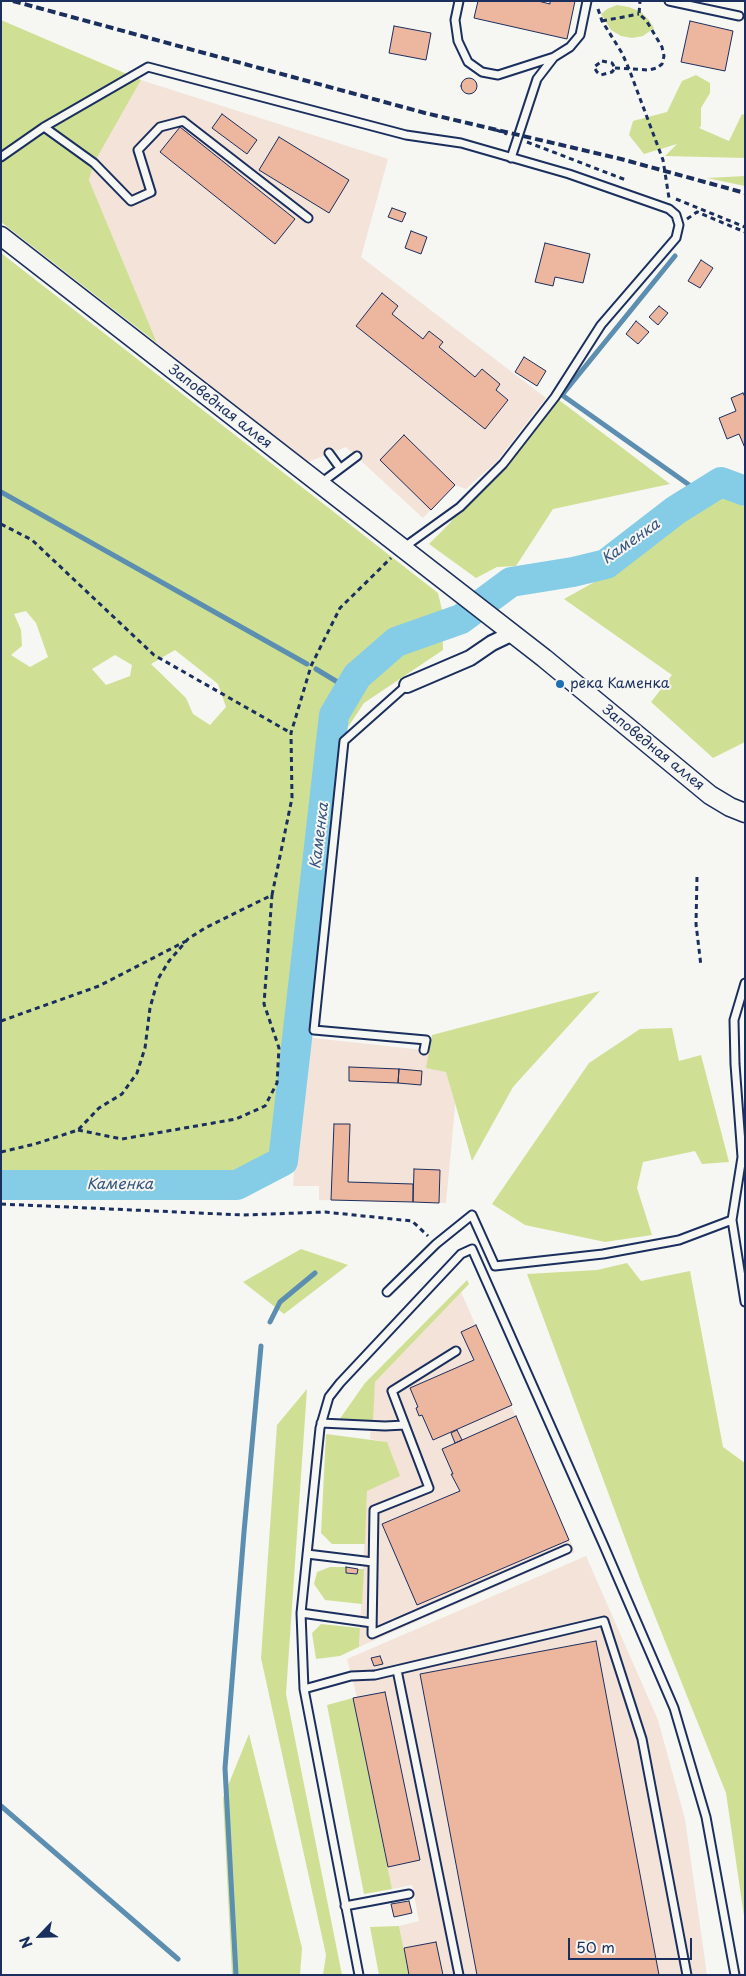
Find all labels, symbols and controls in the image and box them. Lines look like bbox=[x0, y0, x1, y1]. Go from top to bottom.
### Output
street label: Заповедная аллея bbox=[165, 361, 275, 453]
water label: Каменка bbox=[599, 516, 663, 568]
place label: река Каменка bbox=[570, 676, 669, 692]
marker: река Каменка bbox=[554, 678, 566, 690]
street label: Заповедная аллея bbox=[599, 702, 707, 794]
water label: Каменка bbox=[307, 802, 333, 870]
water label: Каменка bbox=[87, 1176, 153, 1194]
north arrow bbox=[15, 1911, 65, 1961]
scale bar bbox=[571, 1928, 695, 1960]
text: N bbox=[14, 1933, 38, 1952]
text: 50 m bbox=[576, 1935, 615, 1958]

